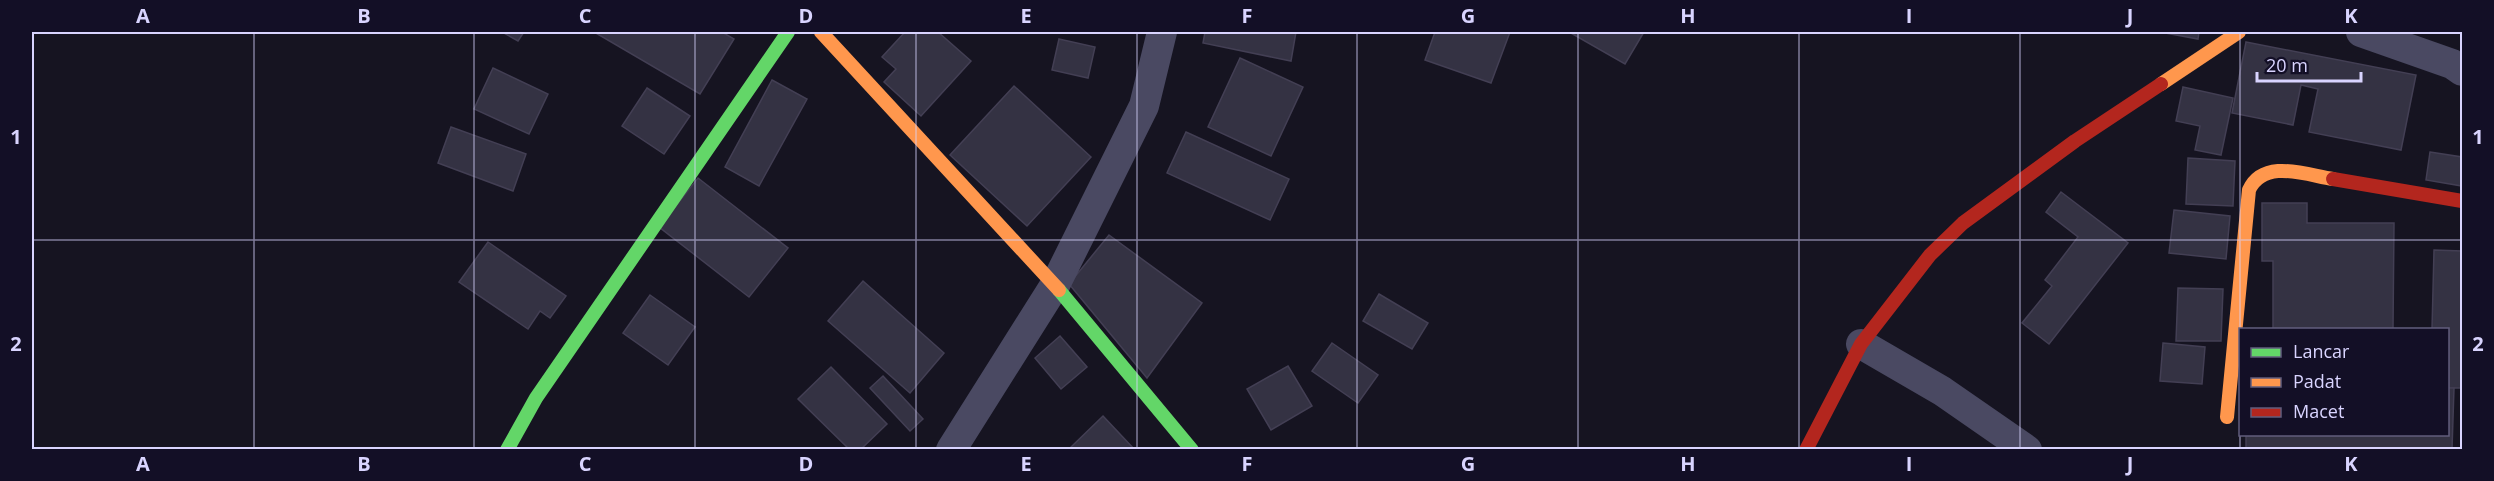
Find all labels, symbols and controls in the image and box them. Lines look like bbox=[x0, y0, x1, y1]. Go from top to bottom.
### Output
text: A bbox=[136, 2, 150, 29]
text: B bbox=[357, 2, 371, 29]
text: C bbox=[579, 2, 592, 29]
text: D bbox=[799, 2, 813, 29]
text: E bbox=[1020, 2, 1032, 29]
text: F bbox=[1242, 2, 1252, 29]
text: G bbox=[1461, 2, 1475, 29]
text: H bbox=[1680, 2, 1696, 29]
text: I bbox=[1906, 2, 1912, 29]
text: J bbox=[2125, 2, 2133, 29]
text: K bbox=[2344, 2, 2358, 29]
scale bar bbox=[2257, 45, 2360, 83]
text: 20 m bbox=[2266, 53, 2308, 77]
text: 1 bbox=[10, 123, 22, 150]
text: 1 bbox=[2472, 123, 2484, 150]
legend bbox=[2239, 328, 2449, 436]
text: 2 bbox=[10, 330, 22, 357]
text: 2 bbox=[2472, 330, 2484, 357]
text: Lancar bbox=[2293, 339, 2350, 363]
text: Padat bbox=[2293, 369, 2341, 393]
text: Macet bbox=[2293, 399, 2344, 423]
text: A bbox=[136, 450, 150, 477]
text: B bbox=[357, 450, 371, 477]
text: C bbox=[579, 450, 592, 477]
text: D bbox=[799, 450, 813, 477]
text: E bbox=[1020, 450, 1032, 477]
text: F bbox=[1242, 450, 1252, 477]
text: G bbox=[1461, 450, 1475, 477]
text: H bbox=[1680, 450, 1696, 477]
text: I bbox=[1906, 450, 1912, 477]
text: J bbox=[2125, 450, 2133, 477]
text: K bbox=[2344, 450, 2358, 477]

